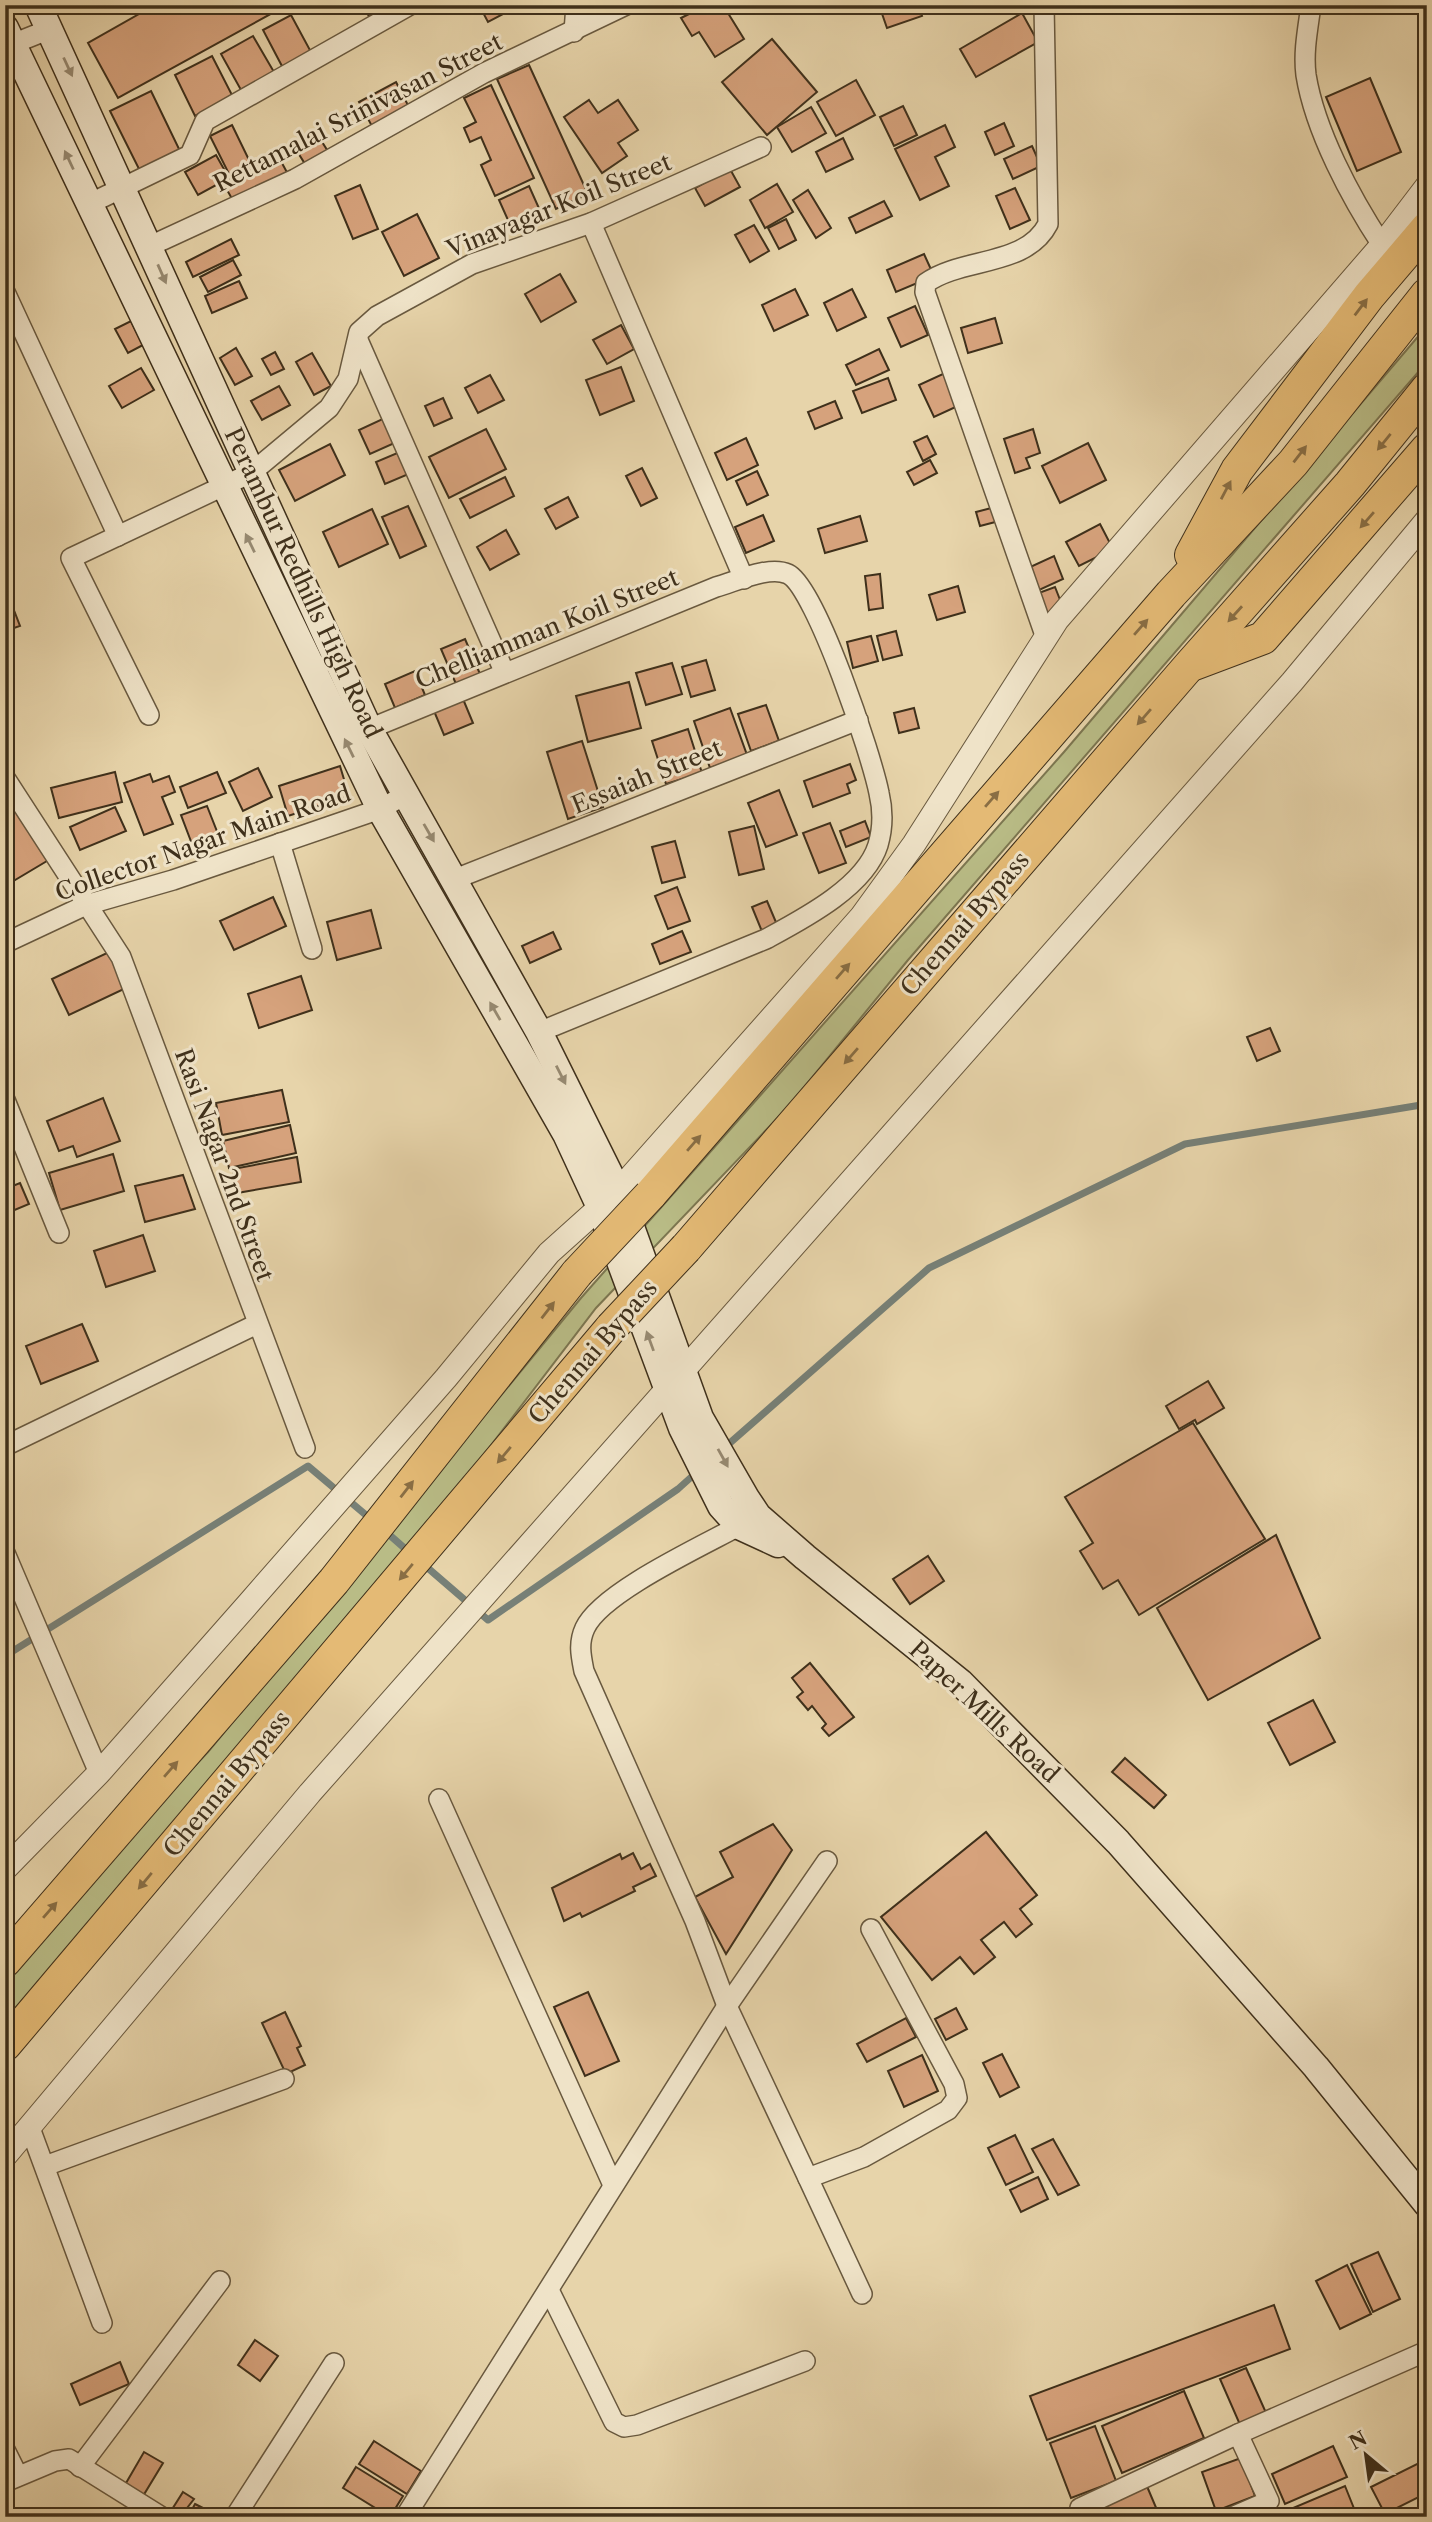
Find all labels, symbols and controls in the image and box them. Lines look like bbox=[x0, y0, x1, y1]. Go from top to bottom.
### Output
street label: Rettamalai Srinivasan Street bbox=[208, 27, 508, 198]
one-way arrow bbox=[62, 57, 74, 77]
street label: Vinayagar Koil Street bbox=[441, 147, 676, 264]
one-way arrow bbox=[63, 150, 75, 170]
one-way arrow bbox=[156, 264, 168, 284]
one-way arrow bbox=[1353, 298, 1367, 316]
street label: Perambur Redhills High Road bbox=[219, 423, 388, 743]
one-way arrow bbox=[1377, 433, 1392, 450]
one-way arrow bbox=[1293, 445, 1308, 463]
one-way arrow bbox=[1220, 480, 1232, 500]
one-way arrow bbox=[1360, 511, 1375, 528]
one-way arrow bbox=[245, 533, 256, 553]
street label: Chelliamman Koil Street bbox=[411, 562, 683, 695]
one-way arrow bbox=[1228, 605, 1243, 622]
one-way arrow bbox=[1133, 618, 1149, 636]
one-way arrow bbox=[1137, 709, 1152, 726]
street label: Essaiah Street bbox=[567, 733, 727, 820]
one-way arrow bbox=[344, 738, 355, 758]
street label: Collector Nagar Main Road bbox=[51, 778, 355, 907]
one-way arrow bbox=[984, 790, 1000, 808]
one-way arrow bbox=[423, 823, 435, 842]
street label: Chennai Bypass bbox=[894, 846, 1035, 1002]
one-way arrow bbox=[835, 962, 851, 980]
one-way arrow bbox=[489, 1001, 501, 1021]
street label: Rasi Nagar 2nd Street bbox=[169, 1045, 280, 1286]
one-way arrow bbox=[844, 1048, 859, 1065]
one-way arrow bbox=[555, 1065, 566, 1085]
one-way arrow bbox=[686, 1134, 702, 1152]
street label: Chennai Bypass bbox=[522, 1274, 663, 1430]
one-way arrow bbox=[540, 1301, 554, 1319]
one-way arrow bbox=[644, 1331, 655, 1352]
one-way arrow bbox=[496, 1446, 512, 1464]
one-way arrow bbox=[717, 1448, 729, 1468]
one-way arrow bbox=[399, 1480, 414, 1497]
one-way arrow bbox=[398, 1563, 414, 1581]
street label: Paper Mills Road bbox=[903, 1635, 1066, 1789]
street label: Chennai Bypass bbox=[157, 1705, 296, 1863]
one-way arrow bbox=[163, 1761, 178, 1778]
one-way arrow bbox=[138, 1872, 153, 1889]
one-way arrow bbox=[42, 1901, 57, 1918]
north arrow bbox=[1330, 2420, 1400, 2490]
text: N bbox=[1345, 2427, 1371, 2455]

